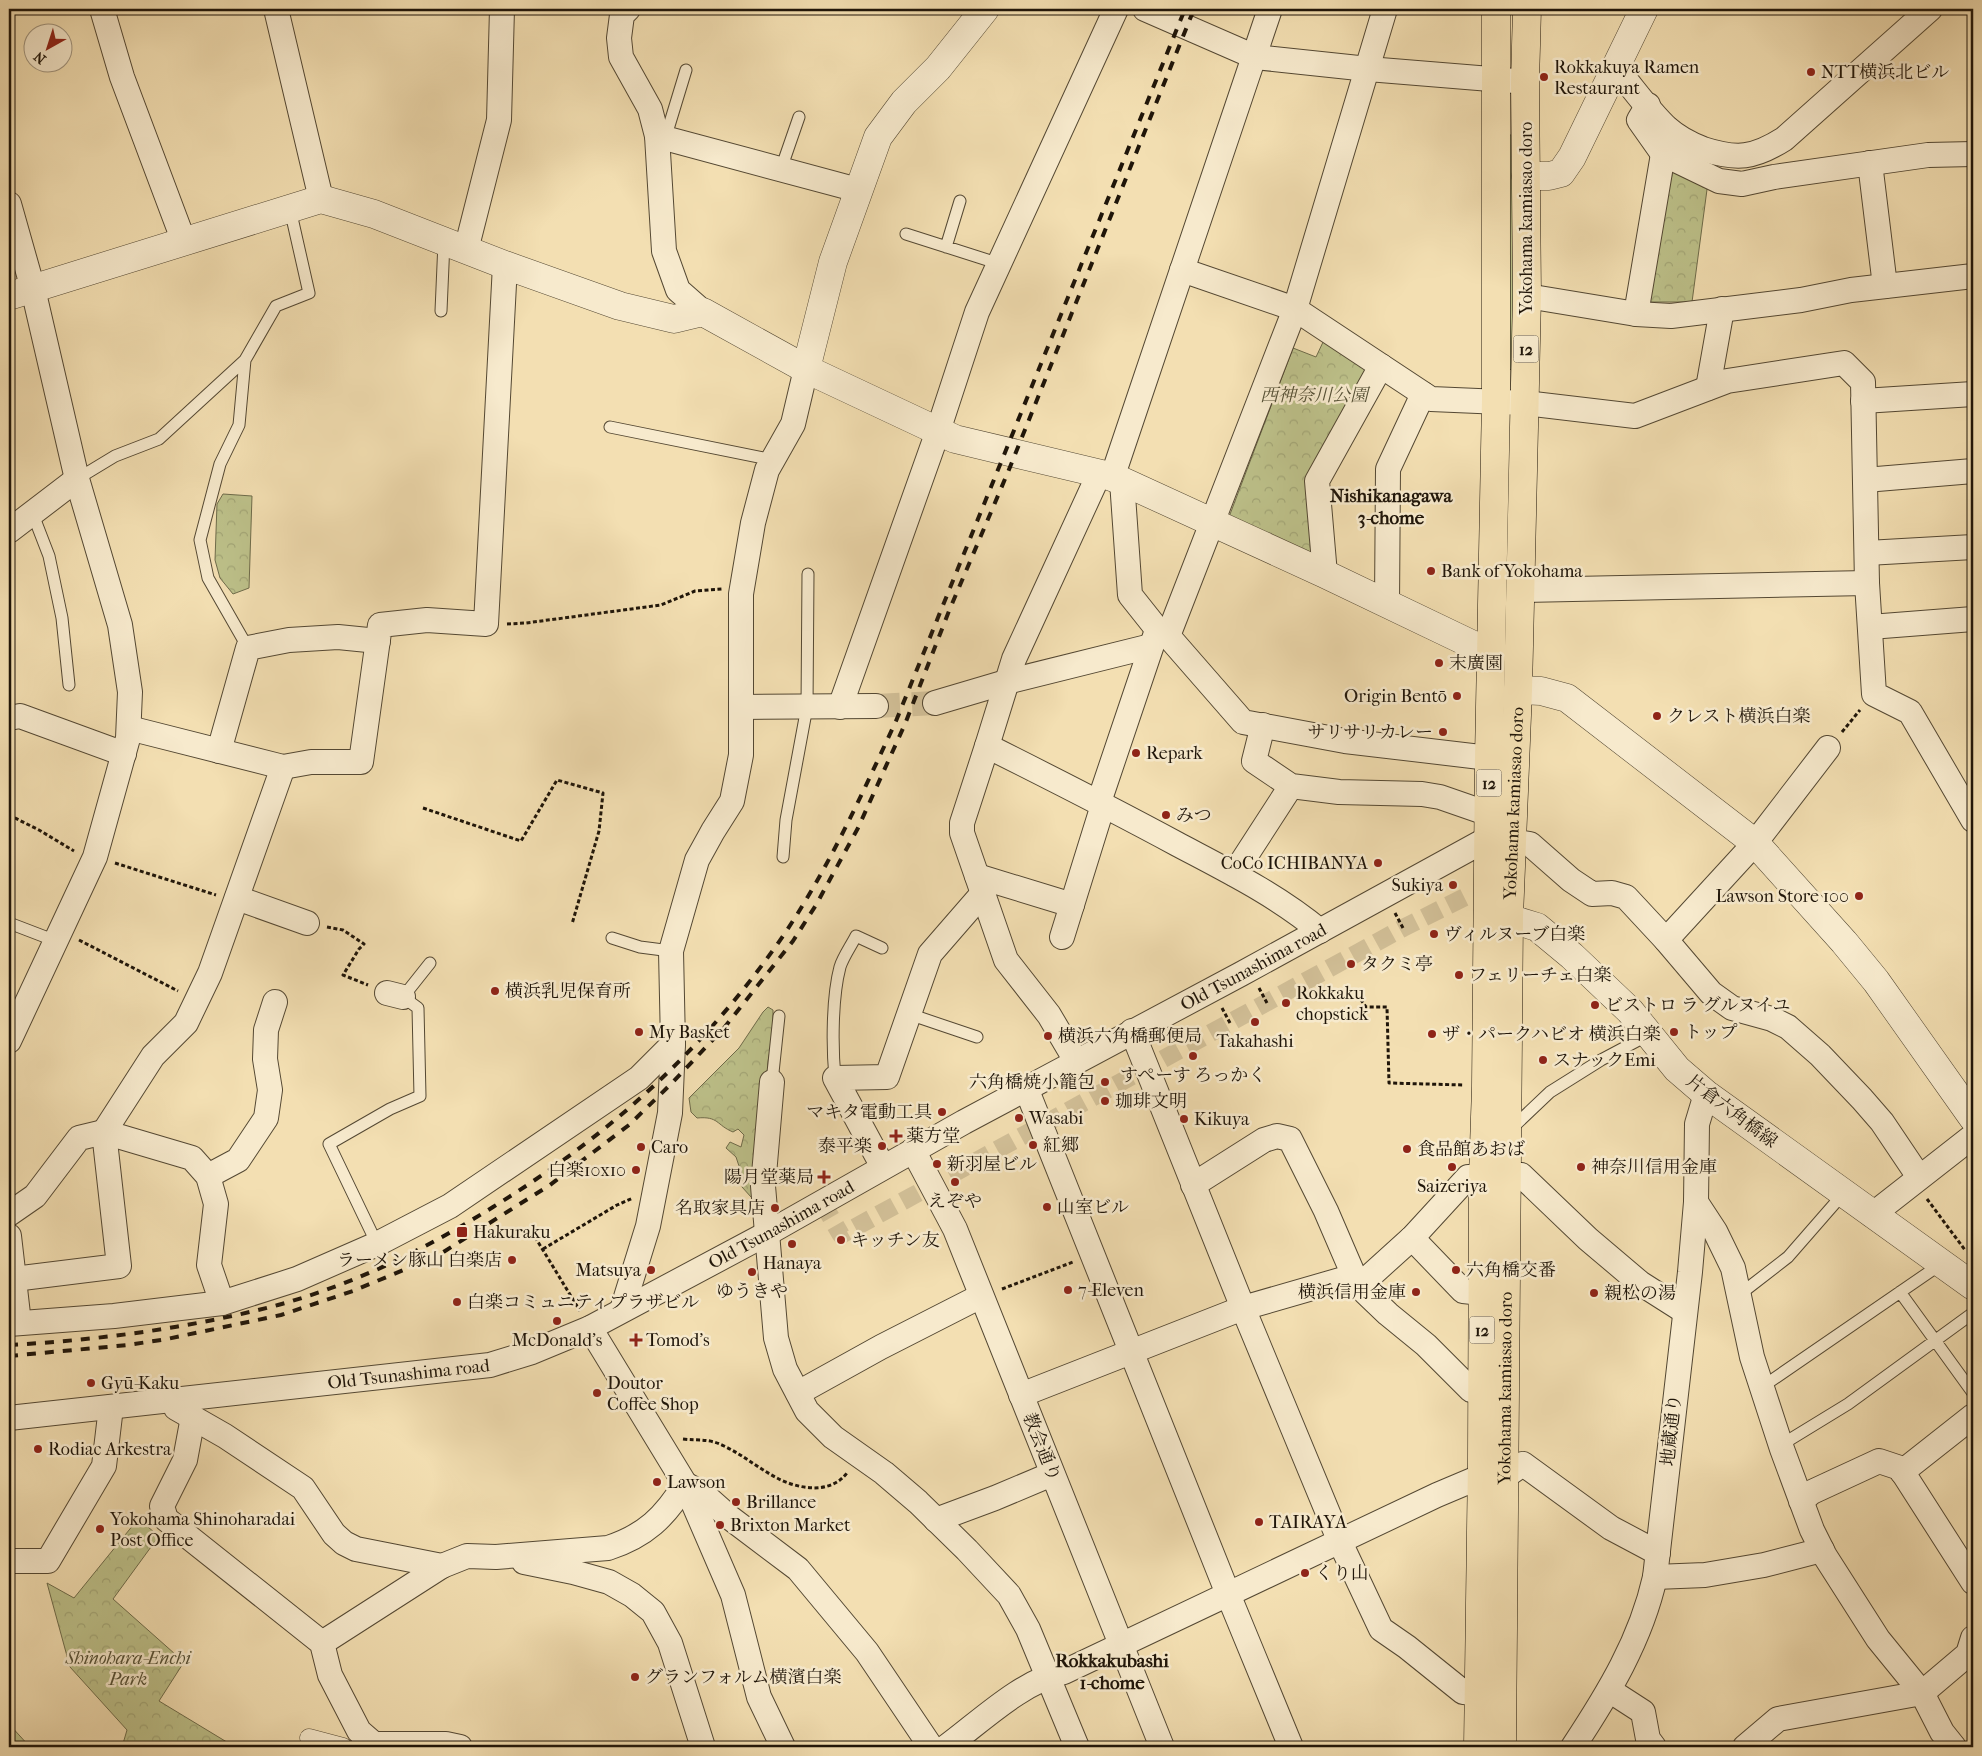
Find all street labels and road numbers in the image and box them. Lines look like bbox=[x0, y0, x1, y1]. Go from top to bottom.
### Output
street label: Yokohama kamiasao doro bbox=[1516, 122, 1537, 315]
road number: 12 bbox=[1514, 336, 1538, 362]
street label: Yokohama kamiasao doro bbox=[1500, 706, 1528, 901]
road number: 12 bbox=[1476, 770, 1502, 796]
street label: Old Tsunashima road bbox=[1177, 919, 1330, 1015]
street label: 片倉六角橋線 bbox=[1682, 1071, 1781, 1152]
street label: Old Tsunashima road bbox=[705, 1176, 858, 1274]
street label: Yokohama kamiasao doro bbox=[1494, 1291, 1517, 1486]
road number: 12 bbox=[1470, 1316, 1494, 1344]
street label: Old Tsunashima road bbox=[326, 1355, 491, 1394]
street label: 地蔵通り bbox=[1657, 1393, 1686, 1467]
street label: 教会通り bbox=[1018, 1410, 1065, 1484]

